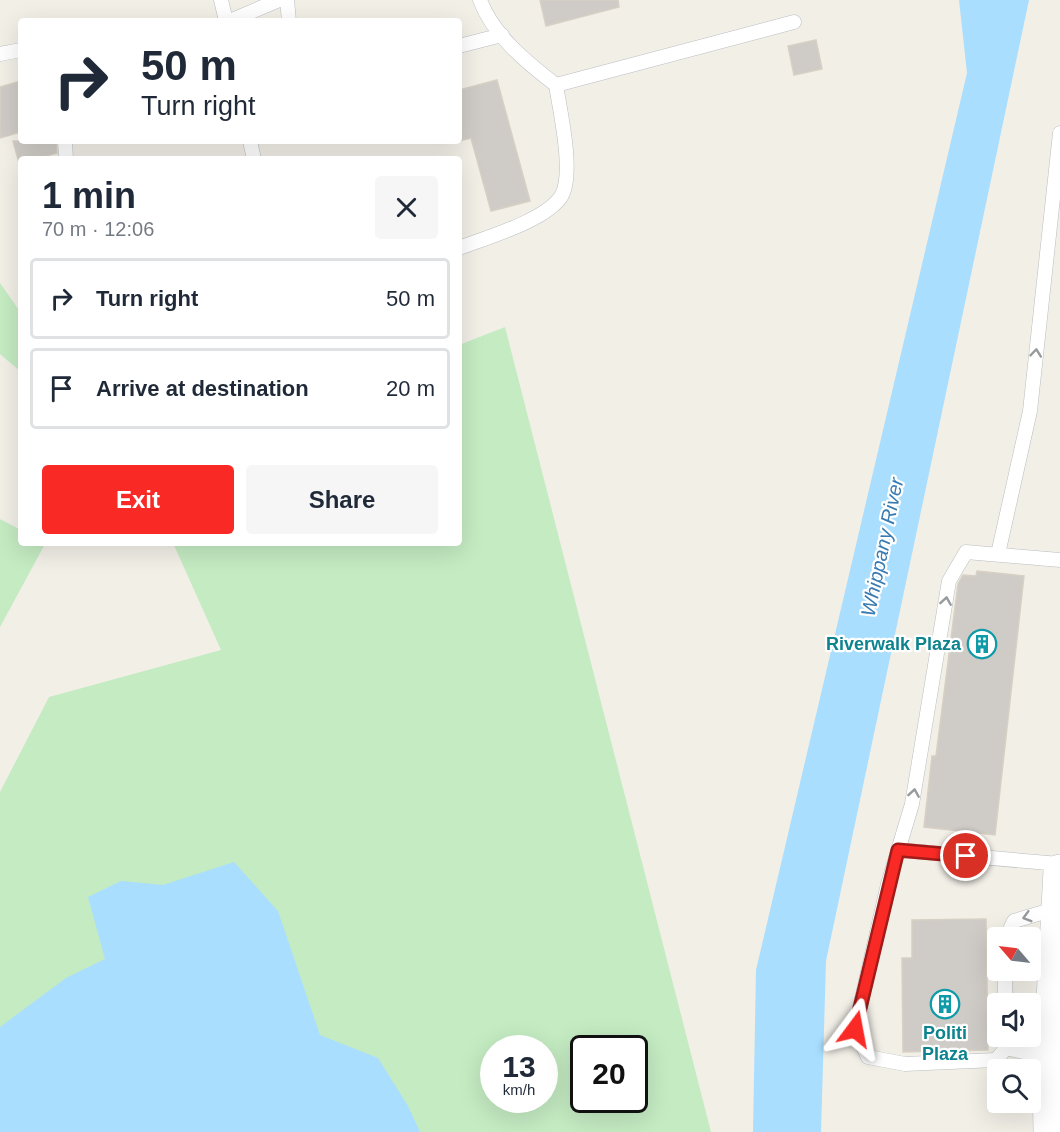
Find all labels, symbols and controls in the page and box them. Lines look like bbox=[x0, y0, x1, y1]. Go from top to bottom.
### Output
icon: right bbox=[42, 42, 120, 120]
text: 50 m bbox=[141, 42, 237, 89]
text: Turn right bbox=[141, 91, 256, 121]
text: 1 min bbox=[42, 175, 136, 216]
button: close bbox=[375, 176, 438, 239]
text: 70 m · 12:06 bbox=[42, 218, 154, 240]
icon: right bbox=[45, 282, 78, 315]
text: Turn right bbox=[96, 286, 198, 311]
text: 50 m bbox=[386, 286, 435, 311]
one-way arrow bbox=[1029, 349, 1042, 358]
icon: arrive bbox=[45, 372, 78, 405]
text: Arrive at destination bbox=[96, 376, 309, 401]
text: 20 m bbox=[386, 376, 435, 401]
button: Exit bbox=[42, 465, 234, 534]
button: Share bbox=[246, 465, 438, 534]
water label: Whippany River bbox=[857, 474, 908, 618]
one-way arrow bbox=[939, 596, 951, 606]
building icon: Riverwalk Plaza bbox=[966, 628, 998, 660]
place label: Riverwalk Plaza bbox=[826, 634, 962, 654]
one-way arrow bbox=[907, 789, 919, 798]
pin bbox=[940, 830, 991, 881]
icon: arrive bbox=[949, 839, 982, 872]
one-way arrow bbox=[1022, 910, 1033, 922]
north arrow bbox=[987, 927, 1041, 981]
map controls bbox=[987, 927, 1041, 1113]
building icon: Politi Plaza bbox=[929, 988, 961, 1020]
button: sound bbox=[987, 993, 1041, 1047]
position arrow bbox=[823, 997, 887, 1061]
place label: Politi Plaza bbox=[922, 1023, 969, 1064]
speed limit sign: 20 bbox=[570, 1035, 648, 1113]
text: 13 bbox=[502, 1050, 536, 1083]
button: search bbox=[987, 1059, 1041, 1113]
text: km/h bbox=[503, 1081, 535, 1098]

